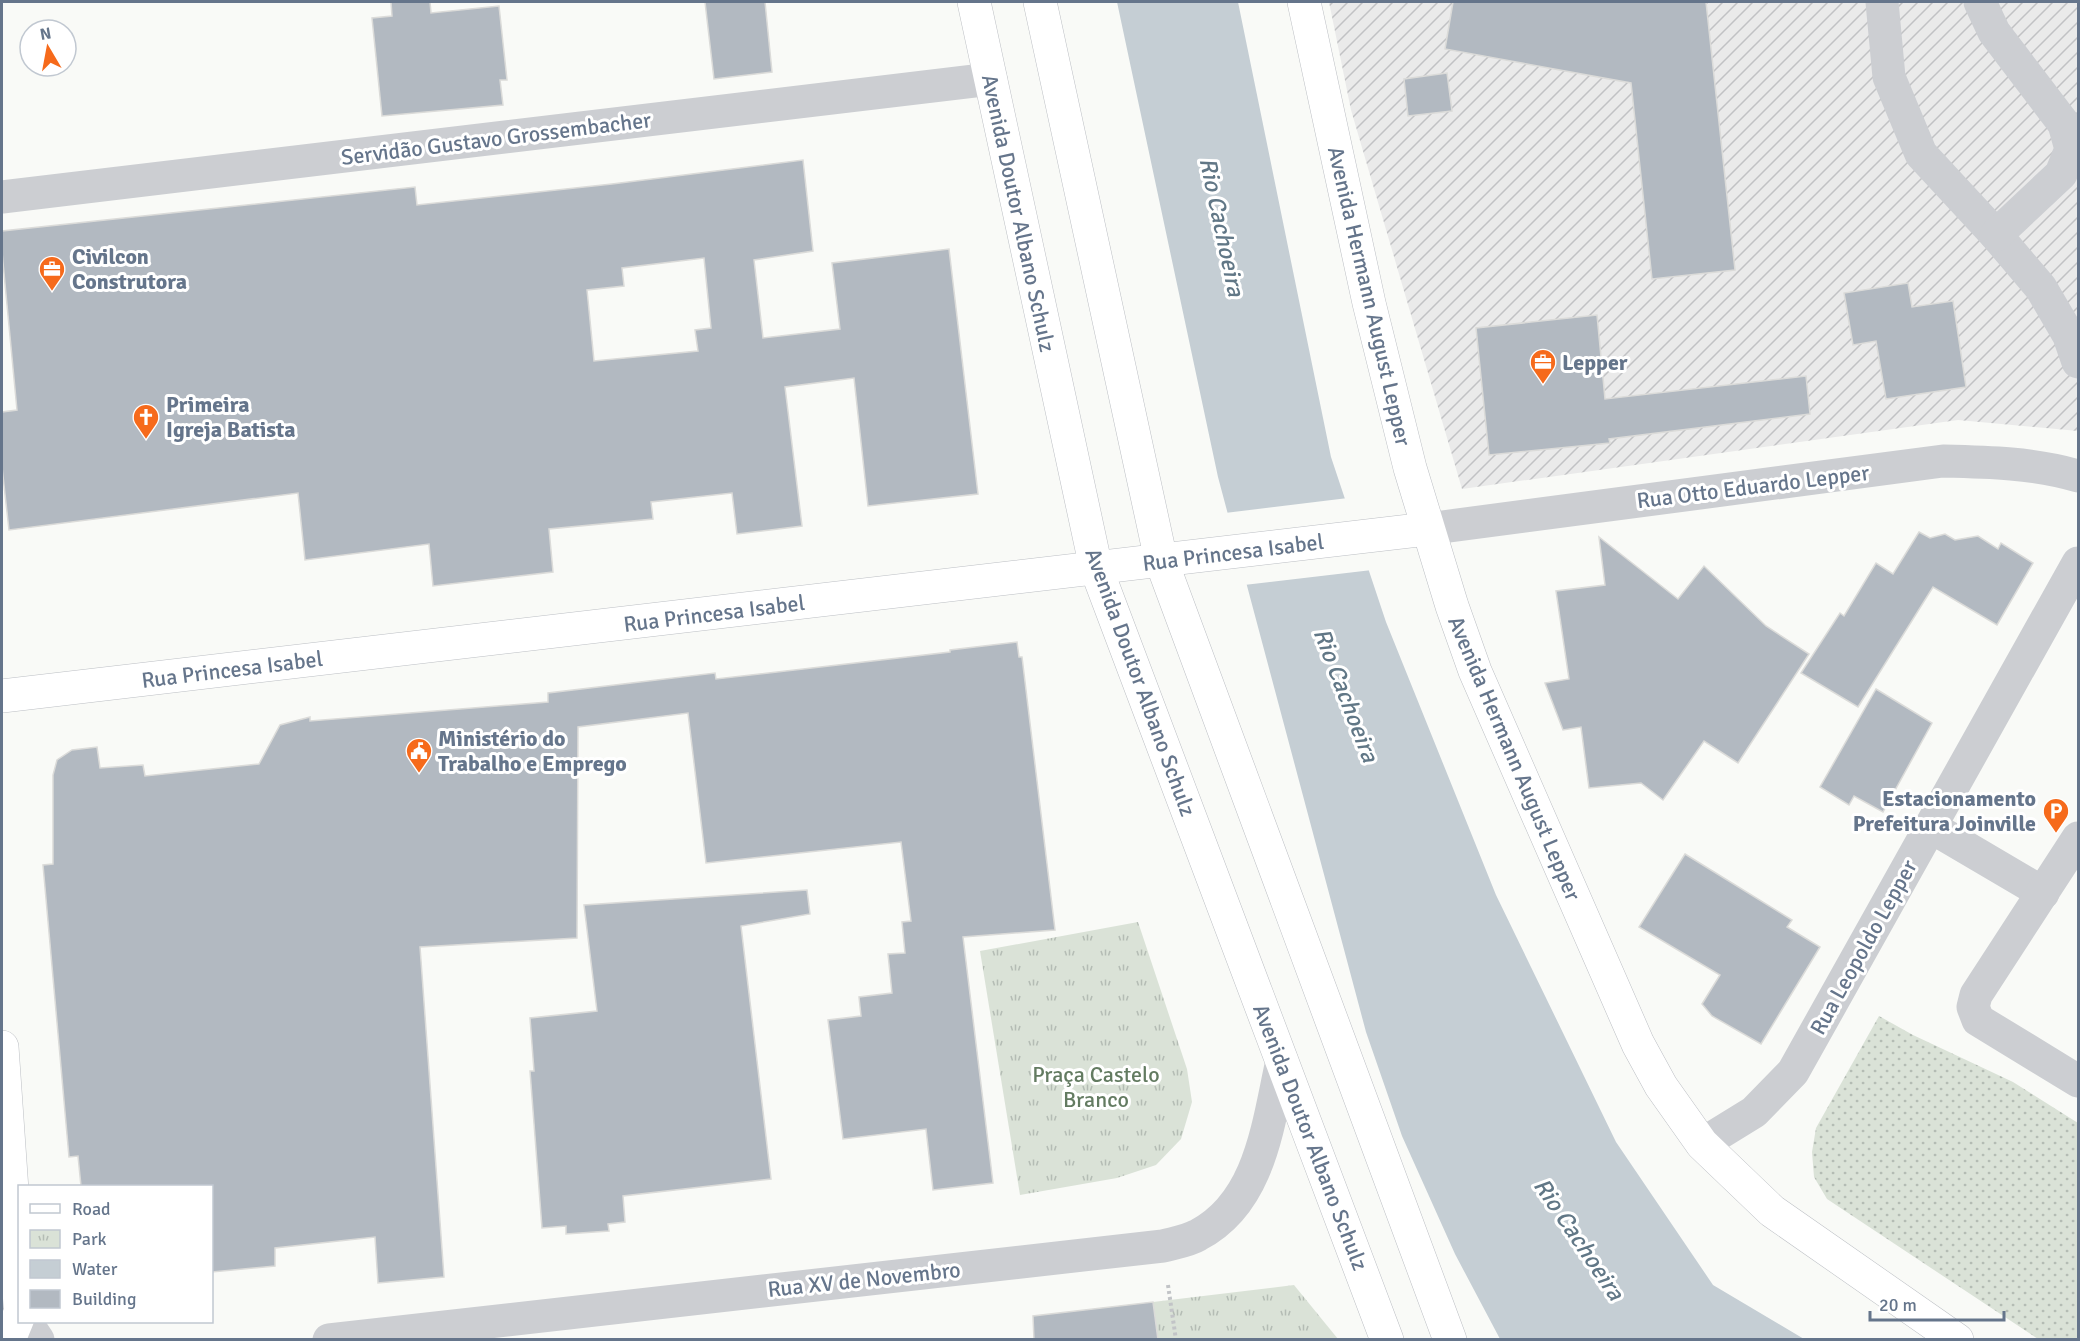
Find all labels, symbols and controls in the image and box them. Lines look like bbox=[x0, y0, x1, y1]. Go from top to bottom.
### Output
north arrow bbox=[18, 18, 78, 78]
text: N bbox=[38, 23, 53, 45]
street label: Avenida Doutor Albano Schulz bbox=[976, 72, 1061, 355]
street label: Servidão Gustavo Grossembacher bbox=[339, 106, 653, 171]
street label: Avenida Hermann August Lepper bbox=[1322, 144, 1417, 448]
water label: Rio Cachoeira bbox=[1193, 155, 1252, 300]
place label: Civilcon Construtora bbox=[72, 243, 187, 295]
office icon: Civilcon Construtora bbox=[37, 254, 67, 292]
office icon: Lepper bbox=[1528, 347, 1558, 385]
place label: Lepper bbox=[1562, 349, 1628, 376]
place label: Primeira Igreja Batista bbox=[166, 391, 296, 443]
church icon: Primeira Igreja Batista bbox=[131, 402, 161, 440]
street label: Rua Otto Eduardo Lepper bbox=[1635, 459, 1871, 514]
street label: Rua Princesa Isabel bbox=[1141, 528, 1325, 577]
street label: Avenida Doutor Albano Schulz bbox=[1079, 545, 1202, 820]
street label: Rua Princesa Isabel bbox=[622, 589, 806, 638]
street label: Avenida Hermann August Lepper bbox=[1442, 612, 1587, 904]
water label: Rio Cachoeira bbox=[1307, 624, 1386, 767]
street label: Rua Princesa Isabel bbox=[140, 645, 324, 694]
place label: Ministério do Trabalho e Emprego bbox=[438, 725, 627, 777]
public building icon: Ministério do Trabalho e Emprego bbox=[404, 736, 434, 774]
place label: Estacionamento Prefeitura Joinville bbox=[1853, 785, 2036, 837]
parking icon: Estacionamento Prefeitura Joinville bbox=[2041, 796, 2071, 834]
street label: Rua Leopoldo Lepper bbox=[1804, 855, 1923, 1039]
street label: Avenida Doutor Albano Schulz bbox=[1247, 1000, 1374, 1274]
park label: Praça Castelo Branco bbox=[1032, 1061, 1160, 1113]
water label: Rio Cachoeira bbox=[1527, 1172, 1631, 1307]
legend bbox=[18, 1185, 213, 1323]
text: Road bbox=[72, 1198, 111, 1220]
text: Park bbox=[72, 1228, 107, 1250]
street label: Rua XV de Novembro bbox=[766, 1256, 962, 1303]
text: Water bbox=[72, 1258, 118, 1280]
scale bar bbox=[1870, 1284, 2004, 1322]
text: Building bbox=[72, 1288, 136, 1310]
text: 20 m bbox=[1879, 1294, 1917, 1316]

